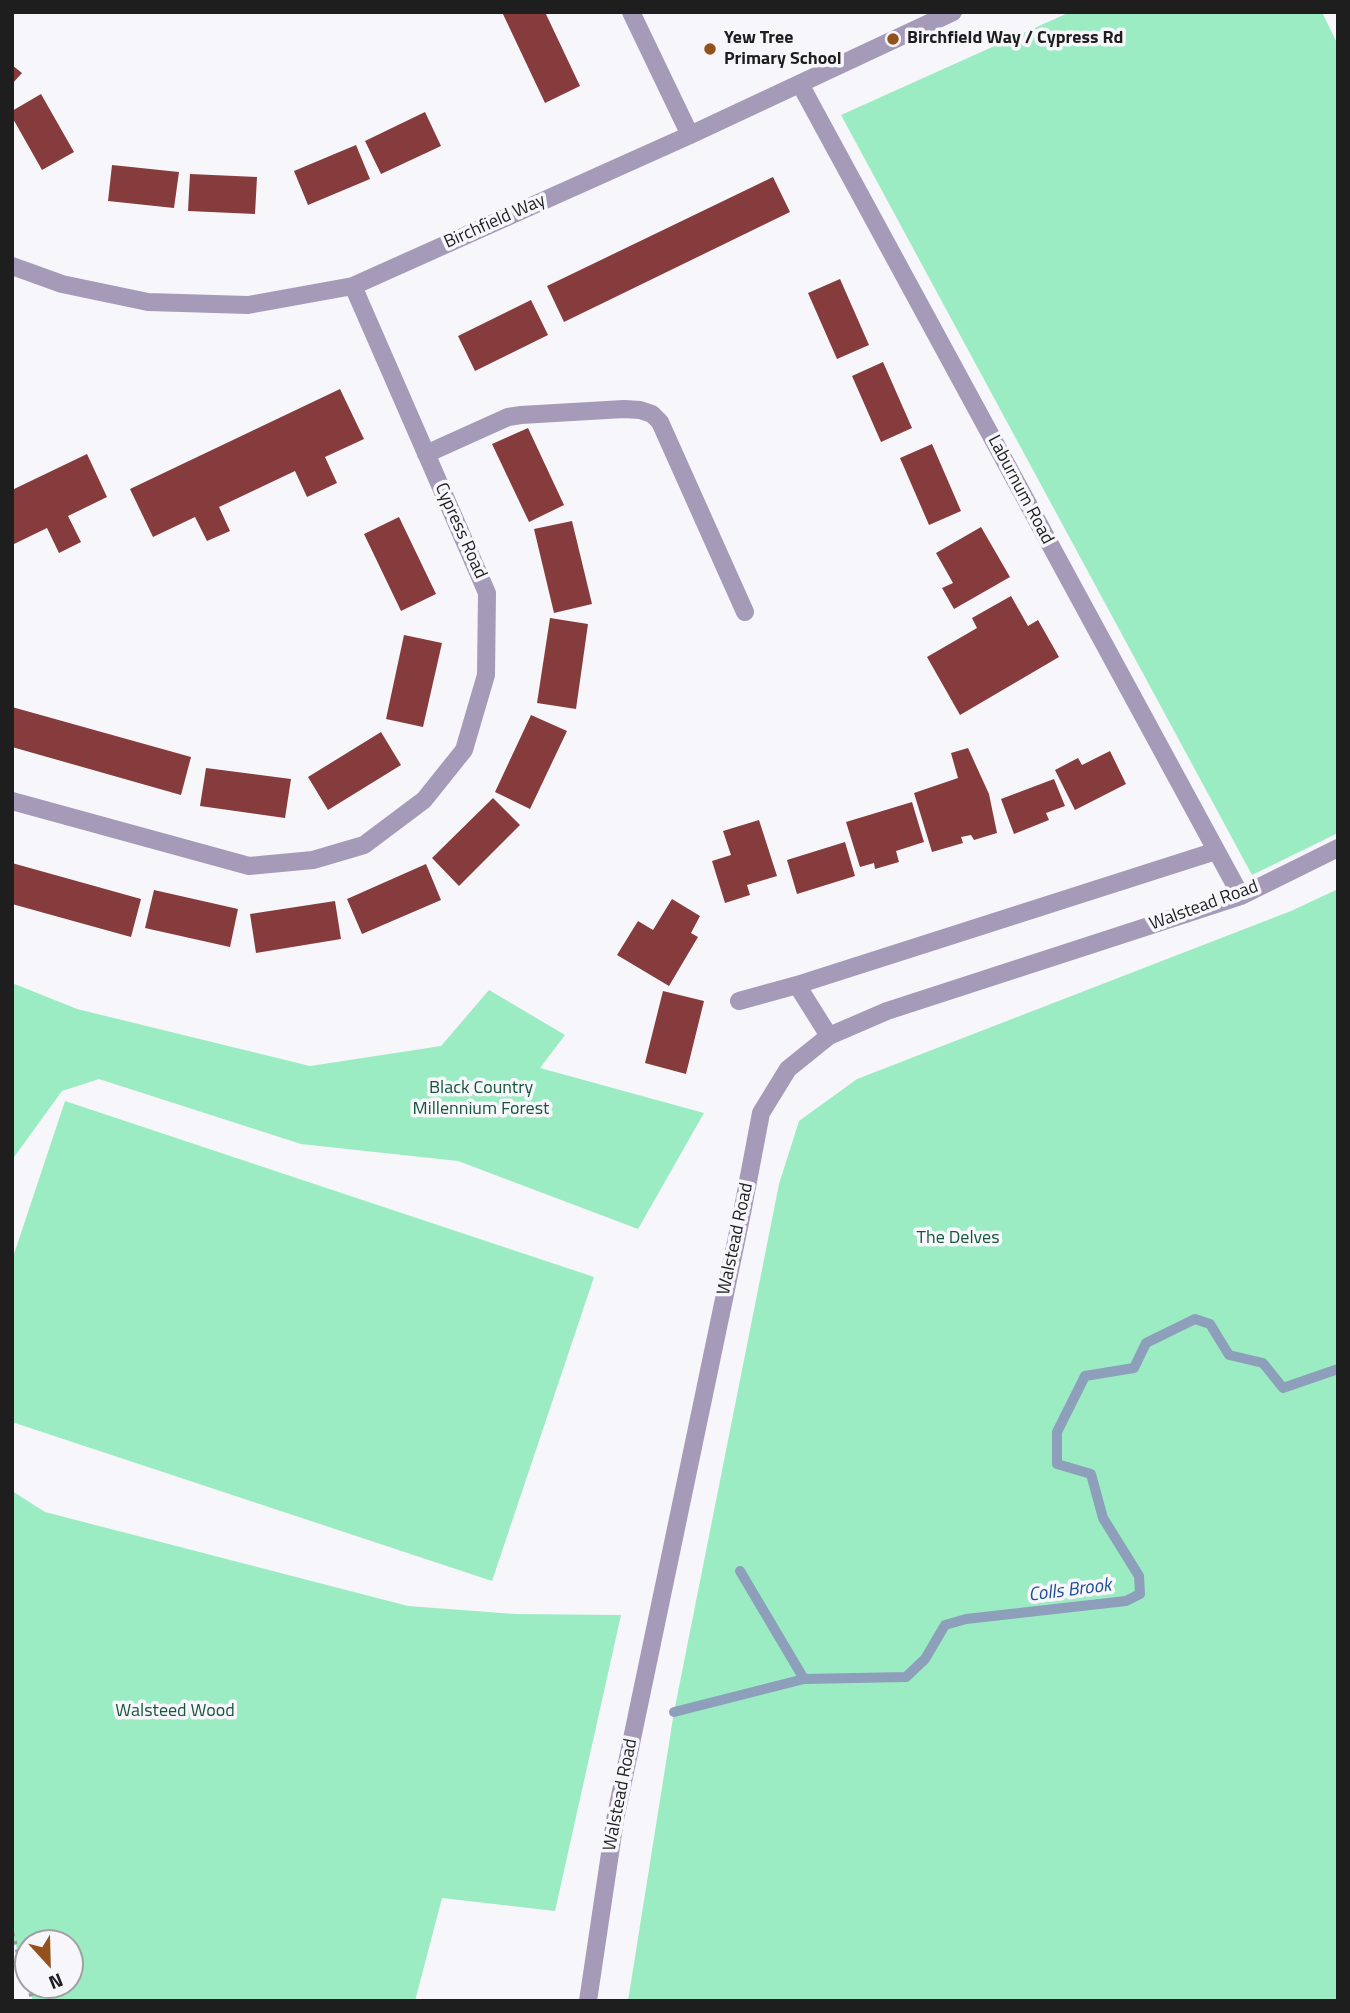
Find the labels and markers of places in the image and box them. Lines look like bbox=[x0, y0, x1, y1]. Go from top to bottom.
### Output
place label: Yew Tree Primary School bbox=[724, 28, 842, 70]
place label: Birchfield Way / Cypress Rd bbox=[907, 28, 1123, 50]
marker: Birchfield Way / Cypress Rd bbox=[885, 31, 901, 47]
marker: Yew Tree Primary School bbox=[702, 41, 718, 57]

